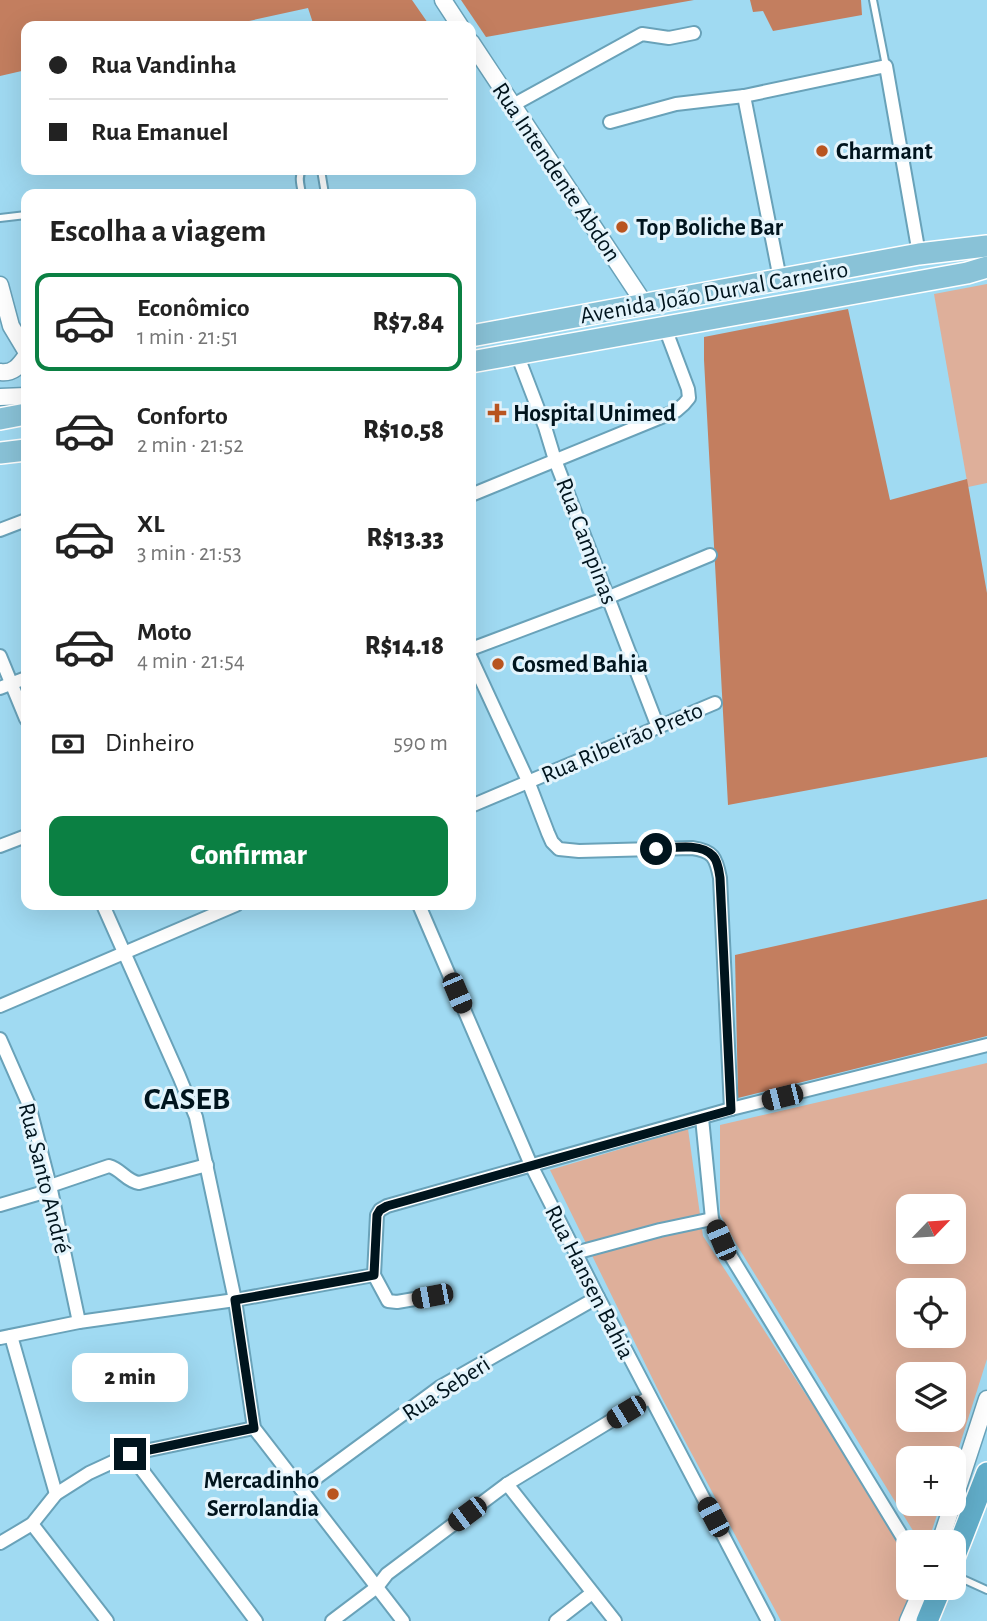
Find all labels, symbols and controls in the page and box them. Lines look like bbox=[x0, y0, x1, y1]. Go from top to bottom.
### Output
text: Rua Vandinha bbox=[91, 52, 236, 78]
street label: Rua Intendente Abdon bbox=[487, 79, 625, 266]
text: Rua Emanuel bbox=[91, 119, 229, 145]
place label: Charmant bbox=[836, 140, 933, 164]
marker: Charmant bbox=[814, 143, 830, 159]
text: Escolha a viagem bbox=[49, 215, 266, 247]
place label: Top Boliche Bar bbox=[636, 216, 784, 240]
marker: Top Boliche Bar bbox=[614, 219, 630, 235]
street label: Avenida João Durval Carneiro bbox=[578, 258, 850, 328]
icon: car bbox=[53, 291, 116, 354]
text: Econômico bbox=[137, 295, 250, 321]
text: R$7.84 bbox=[373, 309, 444, 335]
text: 1 min · 21:51 bbox=[137, 326, 239, 349]
icon: car bbox=[53, 399, 116, 462]
place label: Hospital Unimed bbox=[513, 402, 676, 426]
text: Conforto bbox=[137, 403, 228, 429]
marker: Hospital Unimed bbox=[487, 403, 507, 423]
text: R$10.58 bbox=[363, 417, 444, 443]
text: 2 min · 21:52 bbox=[137, 434, 244, 457]
street label: Rua Campinas bbox=[551, 475, 621, 608]
icon: car bbox=[53, 507, 116, 570]
text: XL bbox=[137, 511, 164, 537]
text: R$13.33 bbox=[366, 525, 444, 551]
text: 3 min · 21:53 bbox=[137, 542, 242, 565]
icon: car bbox=[53, 615, 116, 678]
text: Moto bbox=[137, 619, 192, 645]
text: R$14.18 bbox=[365, 633, 444, 659]
text: 4 min · 21:54 bbox=[137, 650, 245, 673]
place label: Cosmed Bahia bbox=[512, 653, 648, 677]
marker: Cosmed Bahia bbox=[490, 656, 506, 672]
street label: Rua Ribeirão Preto bbox=[538, 698, 707, 788]
icon: cash bbox=[49, 725, 87, 763]
text: Dinheiro bbox=[105, 730, 194, 756]
text: 590 m bbox=[393, 732, 448, 755]
button: Confirmar bbox=[49, 816, 448, 896]
route start bbox=[640, 833, 672, 865]
car bbox=[440, 970, 475, 1016]
car bbox=[760, 1082, 805, 1112]
district label: CASEB bbox=[144, 1083, 230, 1115]
street label: Rua Santo André bbox=[14, 1100, 74, 1256]
north arrow bbox=[896, 1194, 966, 1264]
map controls bbox=[896, 1194, 966, 1600]
street label: Rua Hansen Bahia bbox=[540, 1202, 638, 1363]
car bbox=[704, 1217, 739, 1263]
button: locate bbox=[896, 1278, 966, 1348]
car bbox=[410, 1282, 455, 1310]
callout: 2 min bbox=[72, 1352, 188, 1402]
street label: Rua Seberi bbox=[398, 1352, 495, 1426]
button: layers bbox=[896, 1362, 966, 1432]
text: 2 min bbox=[104, 1366, 156, 1389]
car bbox=[603, 1392, 650, 1432]
route end bbox=[114, 1438, 146, 1470]
button: + bbox=[896, 1446, 966, 1516]
place label: Mercadinho Serrolandia bbox=[204, 1469, 319, 1521]
marker: Mercadinho Serrolandia bbox=[325, 1486, 341, 1502]
car bbox=[444, 1493, 491, 1535]
car bbox=[694, 1494, 733, 1540]
button: − bbox=[896, 1530, 966, 1600]

